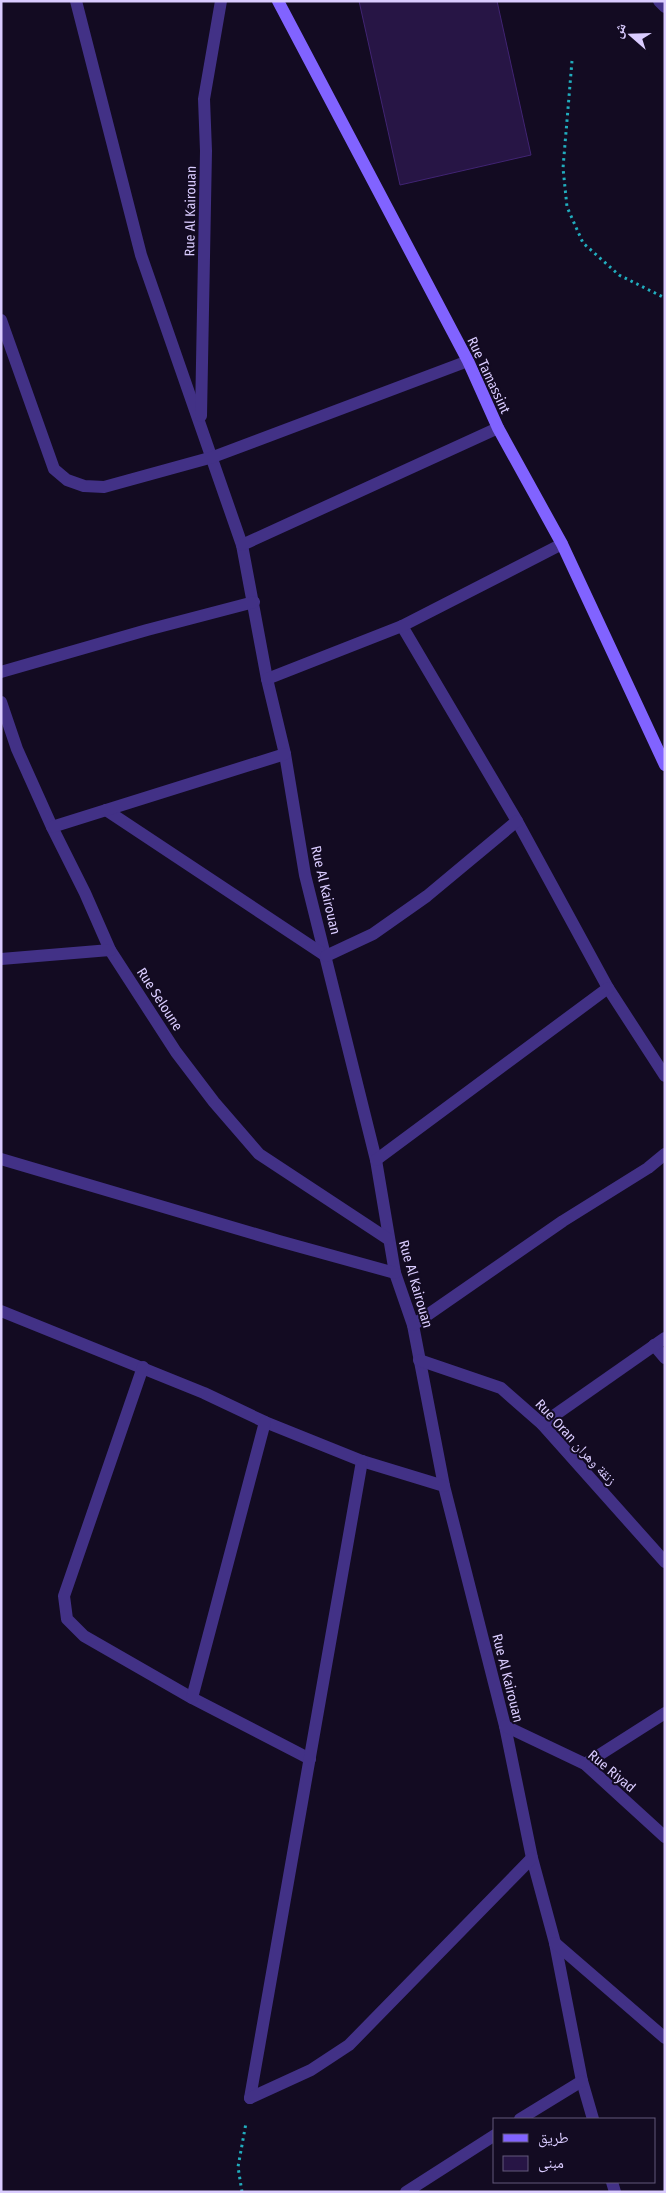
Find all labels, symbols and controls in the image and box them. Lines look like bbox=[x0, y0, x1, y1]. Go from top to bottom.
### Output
north arrow bbox=[606, 10, 656, 60]
text: ش bbox=[609, 21, 630, 41]
street label: Rue Al Kairouan bbox=[181, 166, 200, 256]
street label: Rue Tamassint bbox=[463, 334, 514, 417]
street label: Rue Al Kairouan bbox=[307, 844, 344, 936]
street label: Rue Seloune bbox=[133, 965, 186, 1034]
street label: Rue Al Kairouan bbox=[395, 1238, 436, 1330]
street label: Rue Oran زنقة وهران bbox=[532, 1396, 620, 1489]
street label: Rue Al Kairouan bbox=[488, 1632, 527, 1724]
street label: Rue Riyad bbox=[584, 1747, 639, 1796]
legend bbox=[493, 2118, 656, 2183]
text: طريق bbox=[538, 2129, 569, 2148]
text: مبنى bbox=[538, 2154, 564, 2173]

